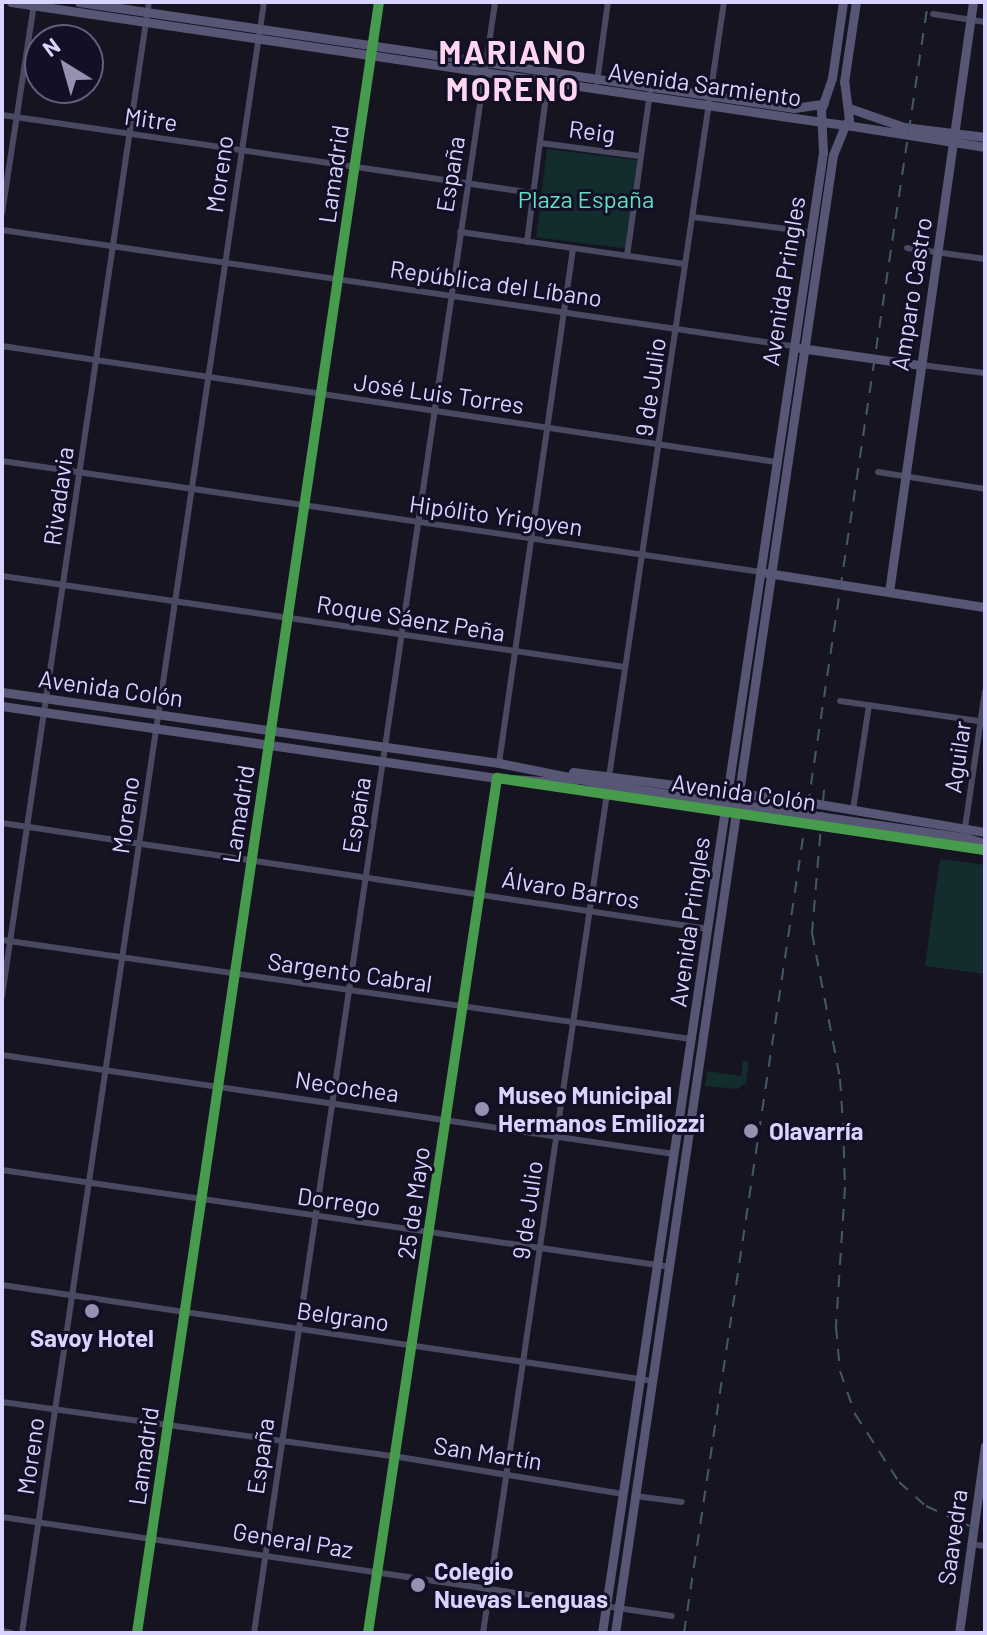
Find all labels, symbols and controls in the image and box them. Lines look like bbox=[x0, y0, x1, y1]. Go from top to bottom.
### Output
north arrow bbox=[24, 24, 104, 104]
text: N bbox=[37, 32, 64, 61]
district label: MARIANO MORENO bbox=[438, 33, 588, 108]
street label: Avenida Sarmiento bbox=[606, 56, 804, 112]
street label: Mitre bbox=[123, 101, 179, 137]
street label: Reig bbox=[567, 114, 617, 148]
street label: Lamadrid bbox=[312, 123, 354, 225]
street label: Moreno bbox=[199, 134, 239, 214]
street label: España bbox=[430, 134, 470, 214]
park label: Plaza España bbox=[518, 185, 654, 213]
street label: Avenida Pringles bbox=[755, 194, 811, 368]
street label: Amparo Castro bbox=[885, 215, 937, 373]
street label: República del Líbano bbox=[388, 254, 604, 312]
street label: 9 de Julio bbox=[629, 336, 671, 438]
street label: José Luis Torres bbox=[352, 367, 526, 419]
street label: Rivadavia bbox=[37, 445, 79, 547]
street label: Hipólito Yrigoyen bbox=[407, 489, 585, 541]
street label: Roque Sáenz Peña bbox=[315, 589, 507, 647]
street label: Avenida Colón bbox=[37, 664, 185, 712]
street label: Aguilar bbox=[938, 719, 976, 795]
street label: Lamadrid bbox=[216, 763, 260, 865]
street label: Avenida Colón bbox=[670, 768, 818, 816]
street label: Moreno bbox=[105, 775, 145, 855]
street label: España bbox=[336, 775, 376, 855]
street label: Avenida Pringles bbox=[663, 835, 715, 1009]
street label: Álvaro Barros bbox=[500, 864, 642, 914]
street label: Sargento Cabral bbox=[266, 946, 434, 998]
street label: Necochea bbox=[293, 1064, 401, 1108]
place label: Museo Municipal Hermanos Emiliozzi bbox=[498, 1081, 705, 1137]
marker: Museo Municipal Hermanos Emiliozzi bbox=[473, 1100, 491, 1118]
place label: Olavarría bbox=[769, 1117, 863, 1145]
marker: Olavarría bbox=[740, 1120, 762, 1142]
street label: 25 de Mayo bbox=[391, 1145, 435, 1261]
street label: 9 de Julio bbox=[506, 1159, 548, 1261]
street label: Dorrego bbox=[295, 1181, 383, 1221]
street label: Belgrano bbox=[295, 1295, 391, 1337]
marker: Savoy Hotel bbox=[83, 1302, 101, 1320]
place label: Savoy Hotel bbox=[30, 1324, 154, 1352]
street label: Lamadrid bbox=[122, 1405, 164, 1507]
street label: Moreno bbox=[10, 1416, 50, 1496]
street label: España bbox=[240, 1416, 280, 1496]
street label: San Martín bbox=[432, 1430, 544, 1476]
street label: Saavedra bbox=[931, 1487, 973, 1587]
street label: General Paz bbox=[231, 1516, 355, 1564]
place label: Colegio Nuevas Lenguas bbox=[434, 1557, 608, 1613]
marker: Colegio Nuevas Lenguas bbox=[409, 1576, 427, 1594]

